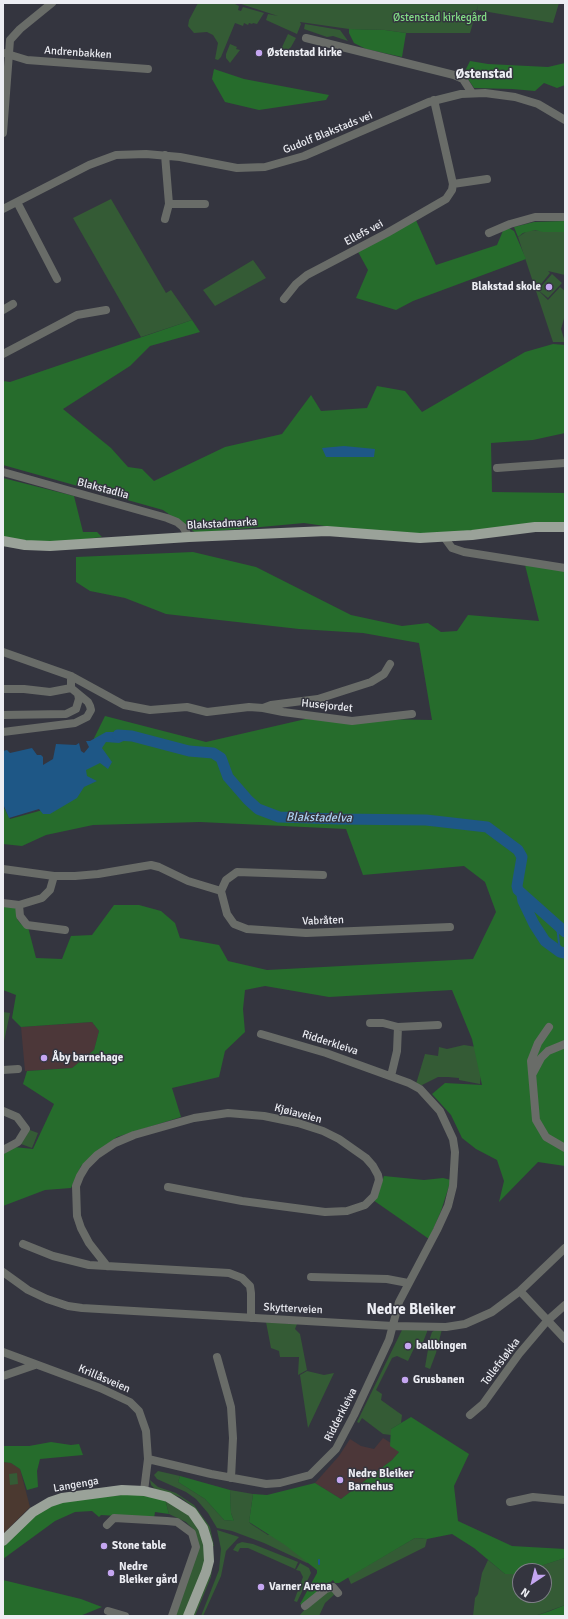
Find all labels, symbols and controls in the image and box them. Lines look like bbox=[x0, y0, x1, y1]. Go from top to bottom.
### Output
park label: Østenstad kirkegård bbox=[393, 11, 487, 25]
street label: Andrenbakken bbox=[44, 44, 112, 62]
place label: Østenstad kirke bbox=[267, 46, 342, 60]
marker: Østenstad kirke bbox=[254, 48, 264, 58]
district label: Østenstad bbox=[455, 67, 513, 83]
street label: Gudolf Blakstads vei bbox=[281, 109, 375, 157]
street label: Ellefs vei bbox=[342, 217, 386, 249]
place label: Blakstad skole bbox=[471, 280, 541, 294]
marker: Blakstad skole bbox=[544, 282, 554, 292]
street label: Blakstadlia bbox=[76, 476, 130, 502]
street label: Blakstadmarka bbox=[186, 516, 258, 532]
street label: Husejordet bbox=[301, 697, 353, 715]
water label: Blakstadelva bbox=[286, 810, 352, 826]
street label: Vabråten bbox=[302, 914, 344, 928]
street label: Ridderkleiva bbox=[300, 1028, 360, 1058]
place label: Åby barnehage bbox=[52, 1051, 123, 1065]
marker: Åby barnehage bbox=[39, 1053, 49, 1063]
street label: Kjøiaveien bbox=[273, 1101, 323, 1127]
street label: Skytterveien bbox=[263, 1301, 323, 1317]
district label: Nedre Bleiker bbox=[366, 1301, 456, 1319]
street label: Tollefsløkka bbox=[479, 1336, 523, 1388]
place label: ballbingen bbox=[416, 1339, 467, 1353]
marker: ballbingen bbox=[403, 1341, 413, 1351]
street label: Krillåsveien bbox=[76, 1362, 132, 1396]
place label: Grusbanen bbox=[413, 1373, 465, 1387]
marker: Grusbanen bbox=[400, 1375, 410, 1385]
street label: Ridderkleiva bbox=[322, 1386, 360, 1444]
place label: Nedre Bleiker Barnehus bbox=[348, 1467, 413, 1493]
street label: Langenga bbox=[52, 1475, 100, 1495]
marker: Nedre Bleiker Barnehus bbox=[335, 1475, 345, 1485]
place label: Stone table bbox=[112, 1539, 166, 1553]
marker: Stone table bbox=[99, 1541, 109, 1551]
place label: Nedre Bleiker gård bbox=[119, 1560, 177, 1586]
north arrow bbox=[512, 1563, 552, 1603]
marker: Nedre Bleiker gård bbox=[106, 1568, 116, 1578]
place label: Varner Arena bbox=[269, 1580, 332, 1594]
marker: Varner Arena bbox=[256, 1582, 266, 1592]
text: N bbox=[519, 1585, 532, 1600]

